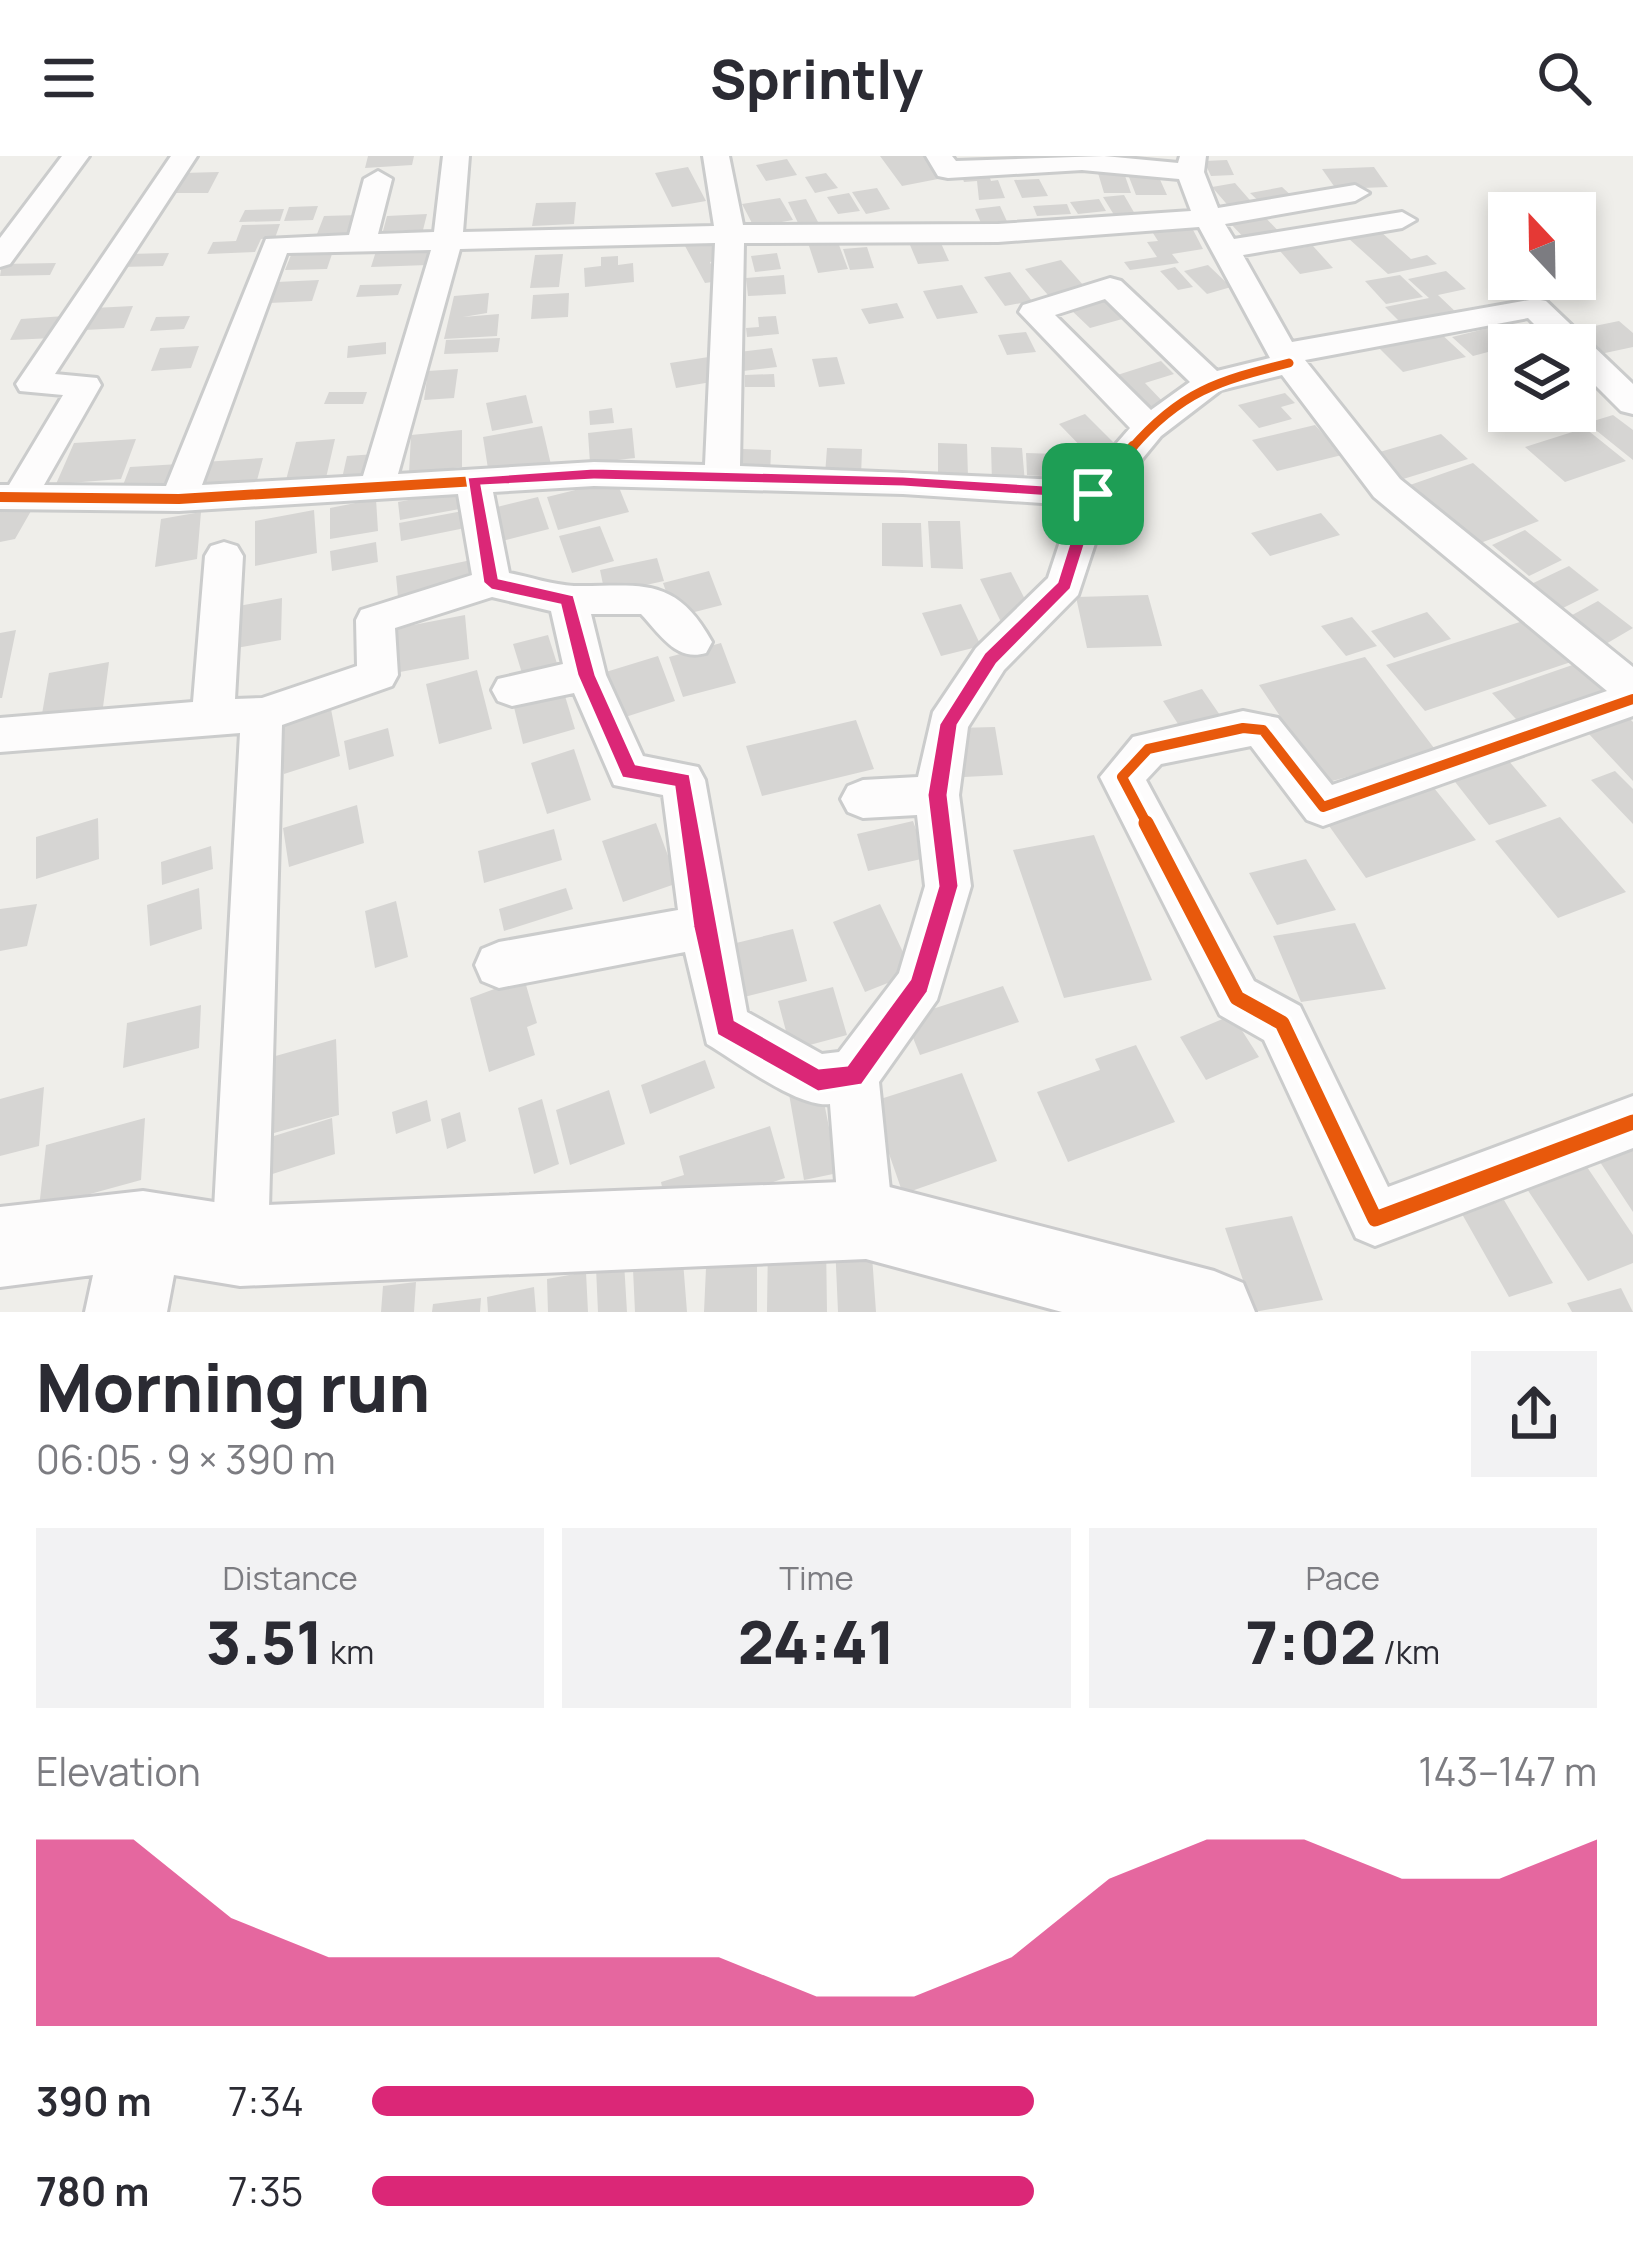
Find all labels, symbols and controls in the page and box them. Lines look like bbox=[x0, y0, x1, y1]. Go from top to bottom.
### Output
text: Sprintly bbox=[710, 41, 923, 115]
icon: menu bbox=[36, 45, 102, 111]
icon: search bbox=[1531, 45, 1597, 111]
north arrow bbox=[1488, 192, 1596, 300]
map controls bbox=[1488, 192, 1596, 432]
button: layers bbox=[1488, 324, 1596, 432]
pin bbox=[1042, 443, 1144, 545]
icon: arrive bbox=[1060, 461, 1126, 527]
text: Morning run bbox=[36, 1342, 430, 1432]
button: share bbox=[1471, 1351, 1597, 1477]
text: 06:05 · 9 × 390 m bbox=[36, 1432, 336, 1486]
text: Distance bbox=[223, 1555, 358, 1600]
text: Time bbox=[779, 1555, 854, 1600]
text: Pace bbox=[1306, 1555, 1380, 1600]
text: 3.51 bbox=[206, 1600, 323, 1682]
text: 24:41 bbox=[738, 1600, 895, 1682]
text: 7:02 bbox=[1246, 1600, 1376, 1682]
text: km bbox=[323, 1629, 374, 1674]
text: /km bbox=[1376, 1629, 1440, 1674]
text: Elevation bbox=[36, 1744, 201, 1798]
text: 143–147 m bbox=[1418, 1744, 1597, 1798]
text: 390 m bbox=[36, 2074, 151, 2128]
text: 7:34 bbox=[228, 2074, 304, 2128]
text: 780 m bbox=[36, 2164, 149, 2218]
text: 7:35 bbox=[228, 2164, 303, 2218]

